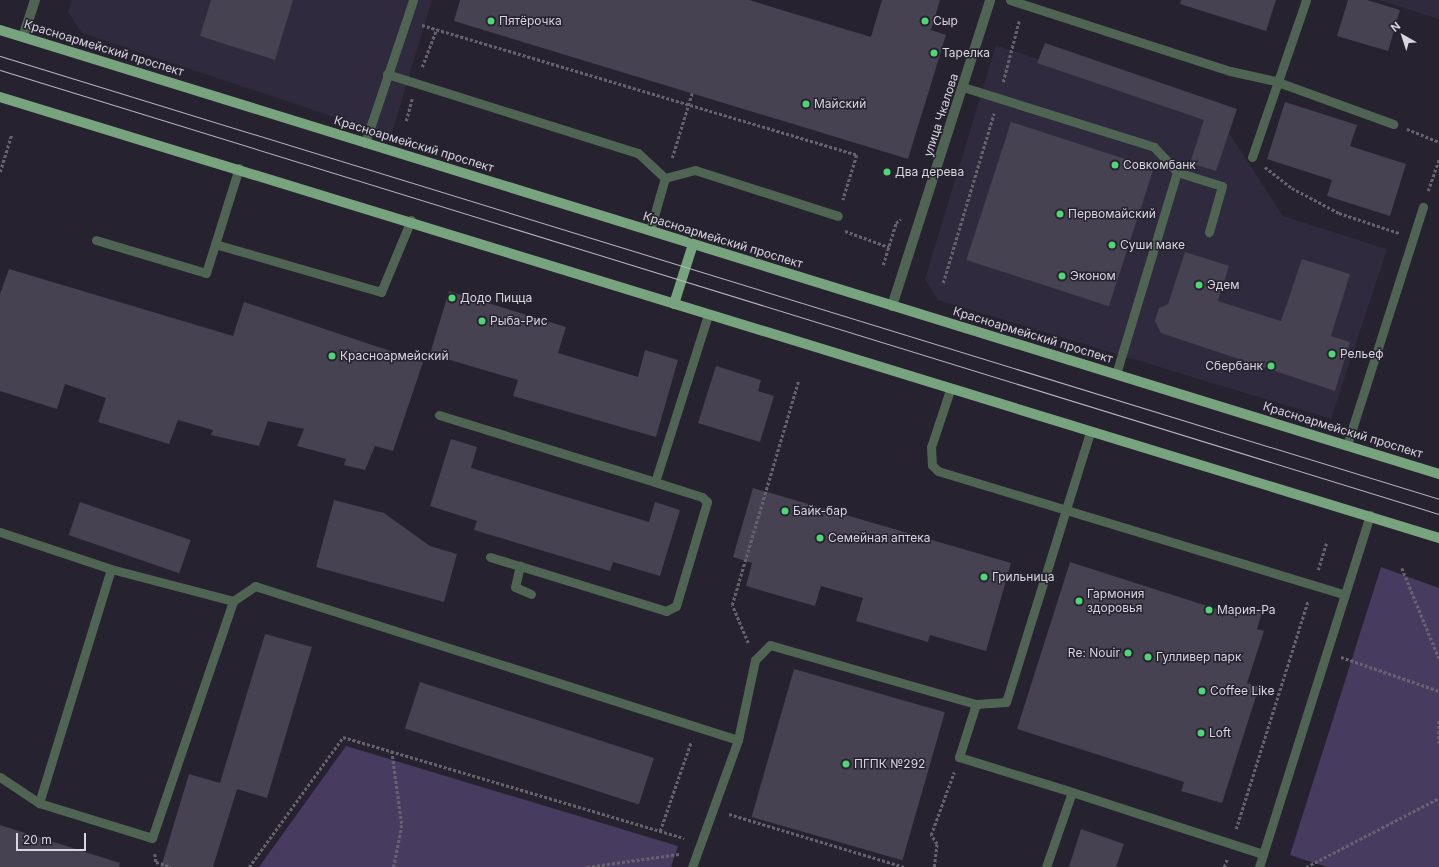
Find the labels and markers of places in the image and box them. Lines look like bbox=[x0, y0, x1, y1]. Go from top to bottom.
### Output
place label: Пятёрочка bbox=[499, 14, 562, 28]
place label: Сыр bbox=[933, 14, 958, 28]
marker: Пятёрочка bbox=[486, 16, 496, 26]
marker: Сыр bbox=[920, 16, 930, 26]
place label: Тарелка bbox=[942, 46, 990, 60]
marker: Тарелка bbox=[929, 48, 939, 58]
place label: Майский bbox=[814, 97, 866, 111]
marker: Майский bbox=[801, 99, 811, 109]
place label: Совкомбанк bbox=[1123, 158, 1196, 172]
marker: Совкомбанк bbox=[1110, 160, 1120, 170]
place label: Два дерева bbox=[895, 165, 964, 179]
marker: Два дерева bbox=[882, 167, 892, 177]
place label: Первомайский bbox=[1068, 207, 1156, 221]
marker: Первомайский bbox=[1055, 209, 1065, 219]
place label: Суши маке bbox=[1120, 238, 1185, 252]
marker: Суши маке bbox=[1107, 240, 1117, 250]
place label: Эконом bbox=[1070, 269, 1116, 283]
marker: Эконом bbox=[1057, 271, 1067, 281]
place label: Эдем bbox=[1207, 278, 1240, 292]
marker: Эдем bbox=[1194, 280, 1204, 290]
place label: Додо Пицца bbox=[460, 291, 532, 305]
marker: Додо Пицца bbox=[447, 293, 457, 303]
place label: Рыба-Рис bbox=[490, 314, 547, 328]
marker: Рыба-Рис bbox=[477, 316, 487, 326]
place label: Рельеф bbox=[1340, 347, 1383, 361]
place label: Красноармейский bbox=[340, 349, 448, 363]
marker: Рельеф bbox=[1327, 349, 1337, 359]
marker: Красноармейский bbox=[327, 351, 337, 361]
place label: Сбербанк bbox=[1205, 359, 1263, 373]
marker: Сбербанк bbox=[1266, 361, 1276, 371]
place label: Байк-бар bbox=[793, 504, 847, 518]
marker: Байк-бар bbox=[780, 506, 790, 516]
place label: Семейная аптека bbox=[828, 531, 930, 545]
marker: Семейная аптека bbox=[815, 533, 825, 543]
place label: Грильница bbox=[992, 570, 1054, 584]
marker: Грильница bbox=[979, 572, 989, 582]
place label: Гармония здоровья bbox=[1087, 587, 1144, 615]
marker: Гармония здоровья bbox=[1074, 596, 1084, 606]
place label: Мария-Ра bbox=[1217, 603, 1276, 617]
marker: Мария-Ра bbox=[1204, 605, 1214, 615]
place label: Re: Nouir bbox=[1068, 646, 1120, 660]
marker: Re: Nouir bbox=[1123, 648, 1133, 658]
place label: Гулливер парк bbox=[1156, 650, 1241, 664]
marker: Гулливер парк bbox=[1143, 652, 1153, 662]
place label: Coffee Like bbox=[1210, 684, 1274, 698]
marker: Coffee Like bbox=[1197, 686, 1207, 696]
place label: Loft bbox=[1209, 726, 1231, 740]
marker: Loft bbox=[1196, 728, 1206, 738]
place label: ПГПК №292 bbox=[854, 757, 925, 771]
marker: ПГПК №292 bbox=[841, 759, 851, 769]

